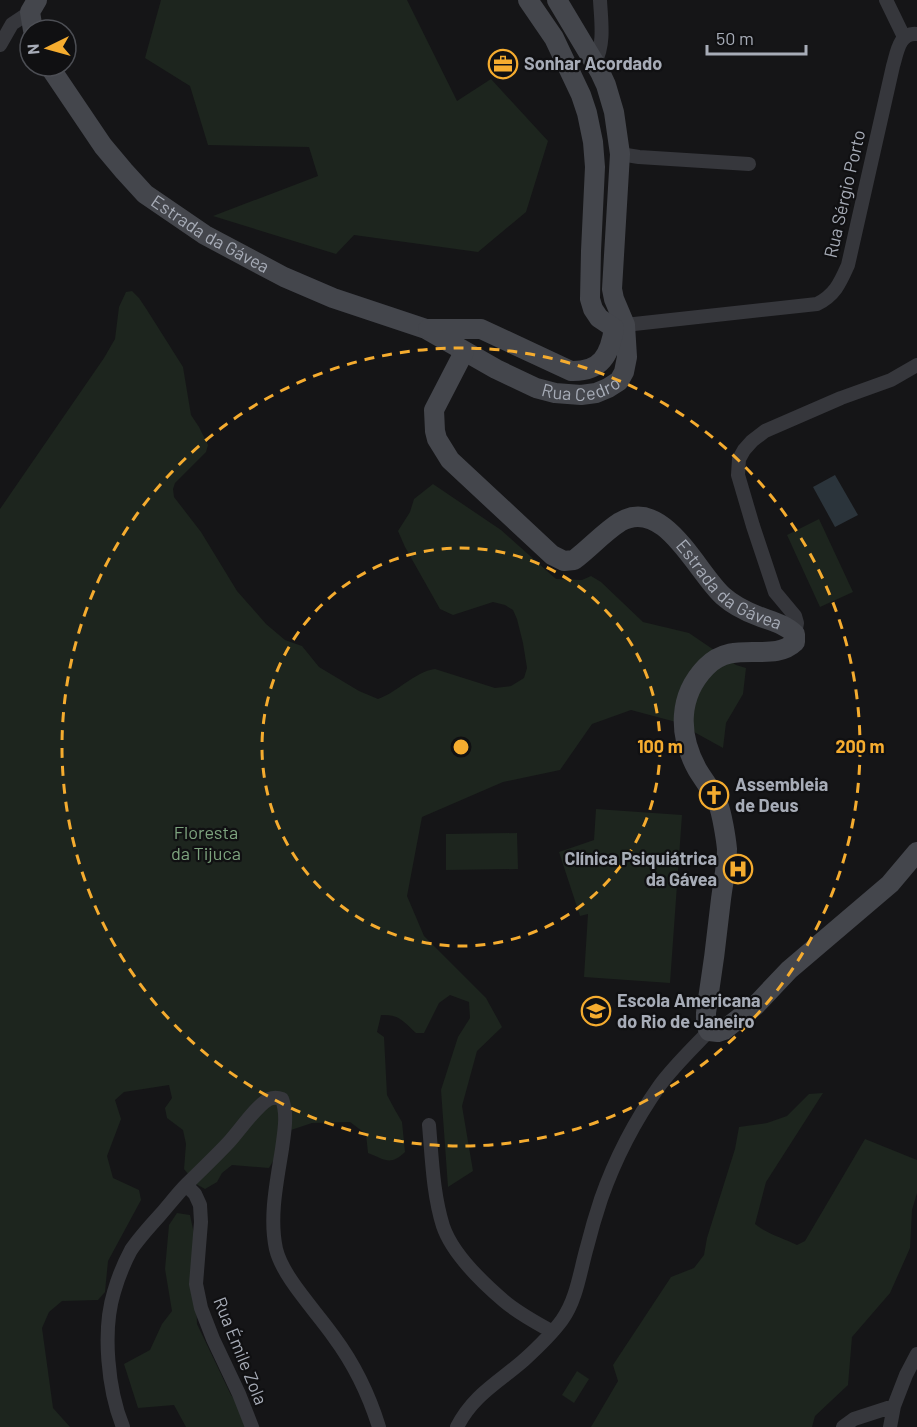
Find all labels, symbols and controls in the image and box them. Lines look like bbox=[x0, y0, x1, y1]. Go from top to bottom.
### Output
north arrow bbox=[18, 18, 78, 78]
scale bar bbox=[707, 18, 806, 56]
text: 50 m bbox=[716, 27, 754, 49]
text: N bbox=[23, 43, 42, 55]
office icon: Sonhar Acordado bbox=[487, 48, 519, 80]
place label: Sonhar Acordado bbox=[524, 52, 662, 74]
street label: Rua Sérgio Porto bbox=[819, 128, 869, 260]
street label: Estrada da Gávea bbox=[147, 190, 273, 277]
street label: Rua Cedro bbox=[539, 371, 624, 405]
street label: Estrada da Gávea bbox=[672, 534, 785, 634]
text: 100 m bbox=[637, 735, 683, 757]
text: 200 m bbox=[835, 735, 885, 757]
centre of rings bbox=[451, 737, 471, 757]
place label: Assembleia de Deus bbox=[735, 773, 828, 816]
church icon: Assembleia de Deus bbox=[698, 779, 730, 811]
park label: Floresta da Tijuca bbox=[171, 821, 241, 864]
place label: Clínica Psiquiátrica da Gávea bbox=[565, 847, 717, 890]
hospital icon: Clínica Psiquiátrica da Gávea bbox=[722, 853, 754, 885]
place label: Escola Americana do Rio de Janeiro bbox=[617, 989, 761, 1032]
school or university icon: Escola Americana do Rio de Janeiro bbox=[580, 995, 612, 1027]
street label: Rua Émile Zola bbox=[209, 1294, 273, 1408]

